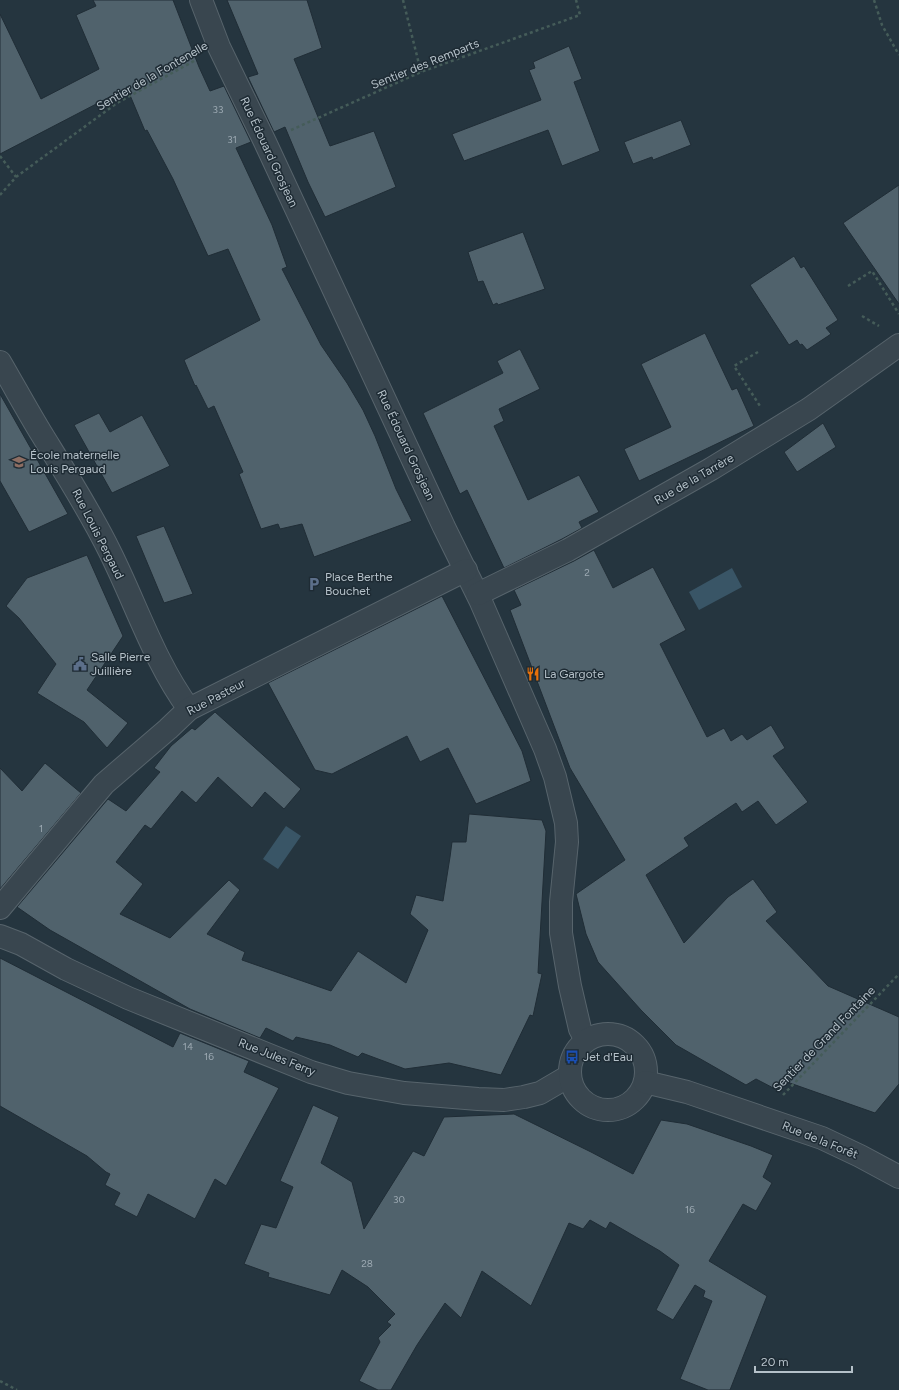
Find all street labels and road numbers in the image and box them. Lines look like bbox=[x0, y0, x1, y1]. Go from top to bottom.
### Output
street label: Sentier des Remparts bbox=[369, 36, 481, 92]
street label: Sentier de la Fontenelle bbox=[94, 38, 210, 114]
street label: Rue Édouard Grosjean bbox=[237, 95, 301, 210]
street label: Rue Édouard Grosjean bbox=[374, 388, 438, 503]
street label: Rue de la Tarrère bbox=[652, 450, 737, 507]
street label: Rue Louis Pergaud bbox=[69, 487, 127, 581]
street label: Rue Pasteur bbox=[184, 676, 248, 718]
street label: Sentier de Grand Fontaine bbox=[770, 983, 878, 1095]
street label: Rue Jules Ferry bbox=[236, 1035, 318, 1079]
street label: Rue de la Forêt bbox=[780, 1118, 860, 1162]

